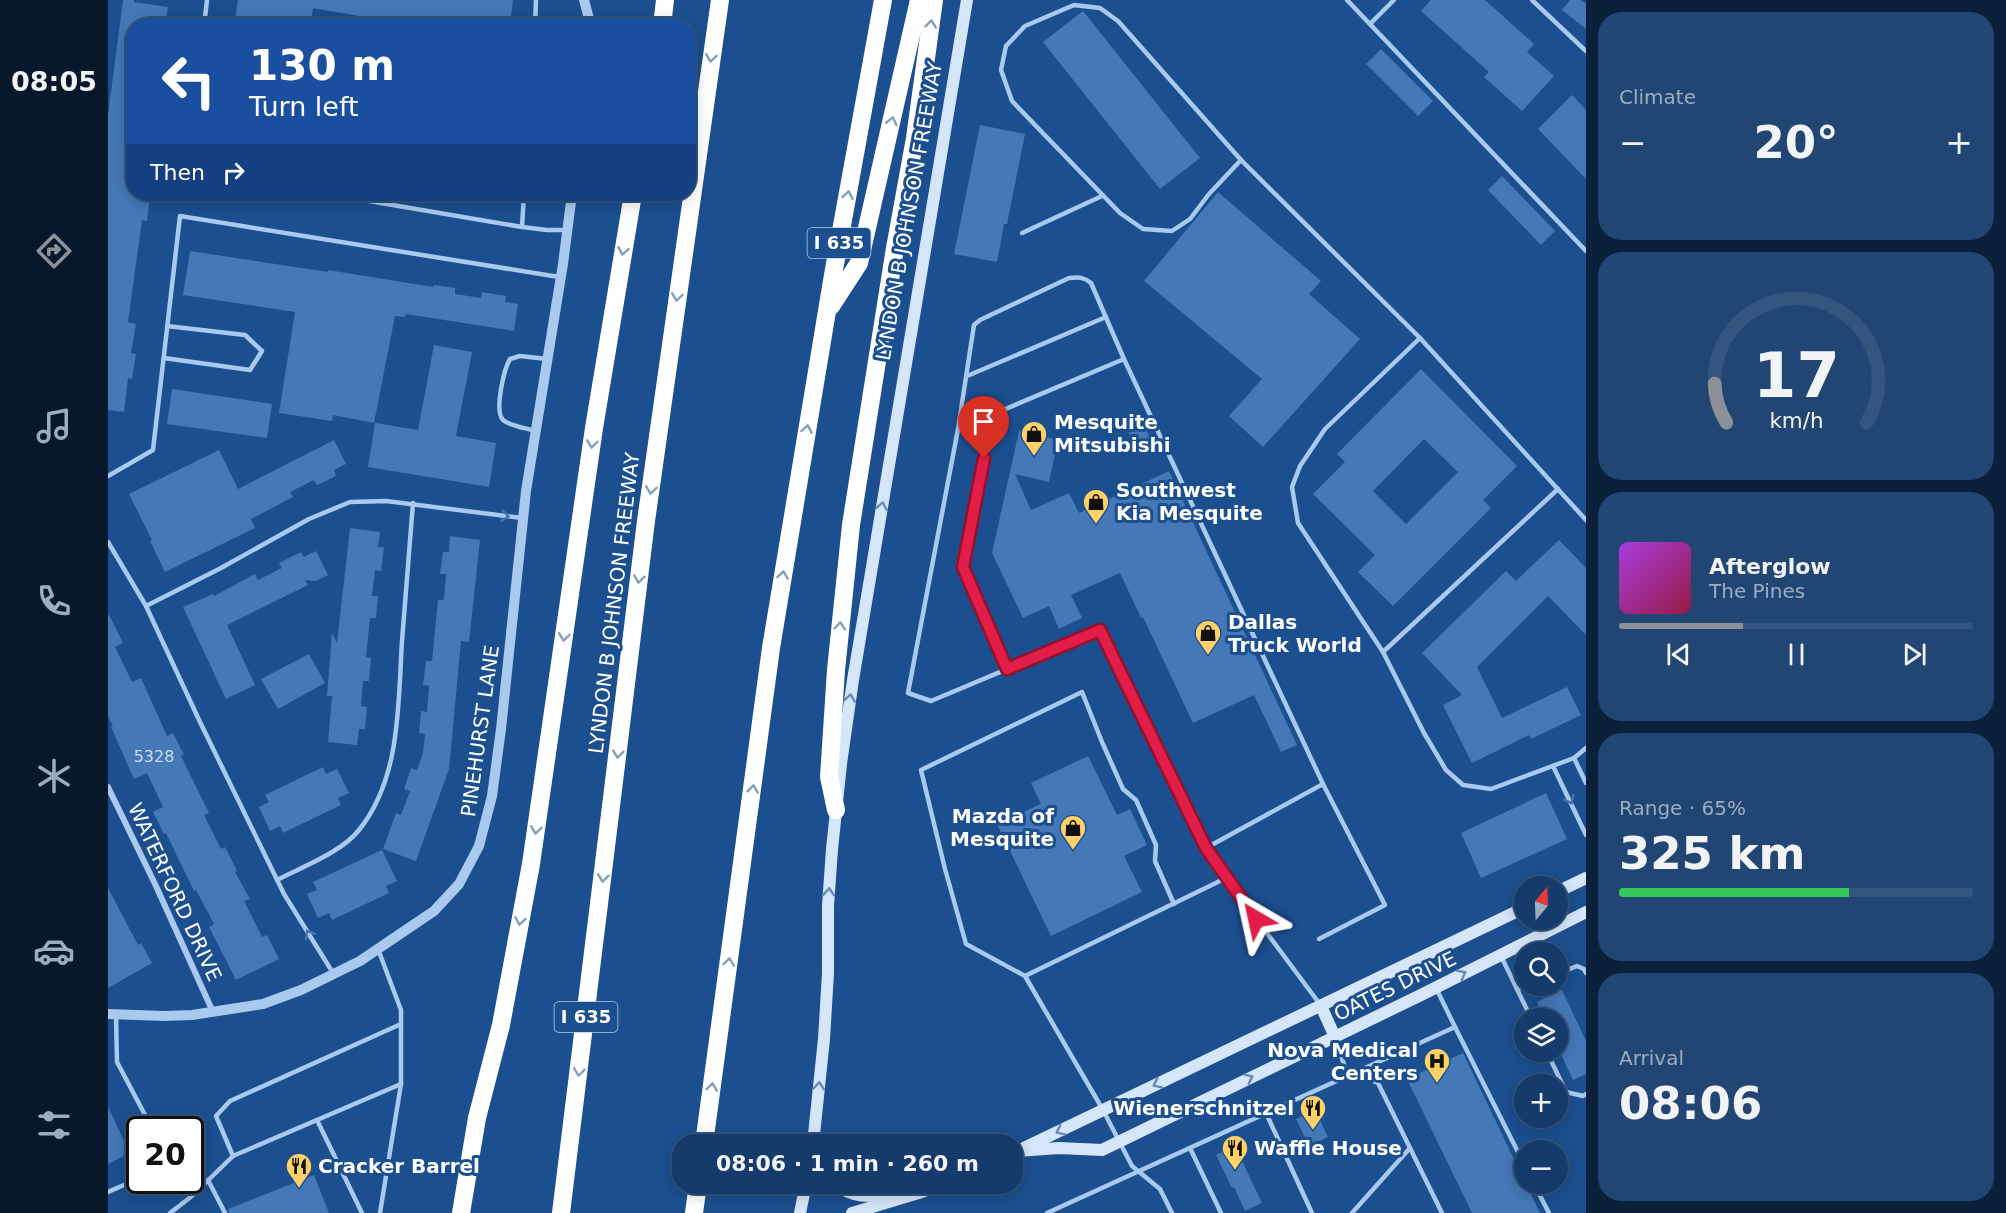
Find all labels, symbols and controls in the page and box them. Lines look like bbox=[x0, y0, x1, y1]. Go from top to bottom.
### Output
one-way arrow bbox=[924, 19, 937, 28]
text: 130 m bbox=[249, 41, 395, 90]
icon: left bbox=[150, 42, 228, 120]
one-way arrow bbox=[705, 52, 718, 62]
street label: LYNDON B JOHNSON FREEWAY bbox=[871, 59, 947, 362]
text: 08:05 bbox=[11, 66, 97, 97]
text: Climate bbox=[1619, 85, 1696, 109]
text: Turn left bbox=[249, 91, 359, 122]
one-way arrow bbox=[884, 116, 897, 126]
text: 20° bbox=[1753, 116, 1839, 169]
text: − bbox=[1619, 123, 1647, 162]
text: + bbox=[1945, 123, 1973, 162]
icon: right bbox=[217, 156, 250, 189]
text: Then bbox=[150, 160, 205, 185]
one-way arrow bbox=[841, 191, 854, 201]
road number: I 635 bbox=[808, 228, 870, 258]
icon: directions bbox=[33, 230, 75, 272]
one-way arrow bbox=[617, 246, 629, 256]
one-way arrow bbox=[671, 292, 684, 301]
text: 17 bbox=[1753, 339, 1839, 412]
pin bbox=[958, 396, 1009, 458]
icon: music bbox=[33, 405, 75, 447]
icon: arrive bbox=[967, 405, 1000, 438]
text: km/h bbox=[1769, 409, 1823, 434]
place label: Mesquite Mitsubishi bbox=[1054, 410, 1171, 457]
shop icon: Mesquite Mitsubishi bbox=[1019, 419, 1049, 457]
one-way arrow bbox=[801, 424, 813, 434]
one-way arrow bbox=[586, 439, 598, 448]
street label: LYNDON B JOHNSON FREEWAY bbox=[584, 450, 644, 755]
place label: Southwest Kia Mesquite bbox=[1116, 478, 1263, 525]
one-way arrow bbox=[645, 485, 657, 495]
shop icon: Southwest Kia Mesquite bbox=[1081, 487, 1111, 525]
one-way arrow bbox=[875, 501, 888, 511]
one-way arrow bbox=[501, 509, 510, 521]
text: Afterglow bbox=[1709, 554, 1831, 579]
one-way arrow bbox=[776, 571, 789, 581]
one-way arrow bbox=[633, 575, 646, 584]
text: The Pines bbox=[1709, 579, 1805, 603]
icon: phone bbox=[33, 580, 75, 622]
place label: Dallas Truck World bbox=[1228, 610, 1362, 657]
shop icon: Dallas Truck World bbox=[1193, 618, 1223, 656]
one-way arrow bbox=[833, 622, 846, 631]
one-way arrow bbox=[558, 632, 570, 641]
icon: previous bbox=[1662, 638, 1695, 671]
icon: pause bbox=[1780, 638, 1813, 671]
icon: next bbox=[1898, 638, 1931, 671]
street label: PINEHURST LANE bbox=[456, 644, 504, 818]
one-way arrow bbox=[844, 693, 856, 703]
house number: 5328 bbox=[134, 747, 174, 766]
one-way arrow bbox=[612, 749, 624, 758]
icon: climate bbox=[33, 755, 75, 797]
one-way arrow bbox=[746, 785, 759, 794]
one-way arrow bbox=[1562, 794, 1574, 805]
text: Range · 65% bbox=[1619, 796, 1746, 820]
street label: WATERFORD DRIVE bbox=[123, 799, 227, 985]
place label: Mazda of Mesquite bbox=[950, 804, 1054, 851]
shop icon: Mazda of Mesquite bbox=[1058, 813, 1088, 851]
one-way arrow bbox=[530, 825, 542, 834]
text: 325 km bbox=[1619, 827, 1805, 880]
one-way arrow bbox=[597, 874, 610, 883]
north arrow bbox=[1514, 876, 1568, 930]
map controls bbox=[1514, 876, 1568, 1194]
one-way arrow bbox=[822, 887, 835, 896]
position arrow bbox=[1224, 887, 1288, 951]
one-way arrow bbox=[514, 916, 527, 926]
icon: car bbox=[33, 930, 75, 972]
one-way arrow bbox=[304, 930, 316, 940]
button: search bbox=[1514, 942, 1568, 996]
street label: OATES DRIVE bbox=[1330, 946, 1460, 1026]
one-way arrow bbox=[723, 958, 735, 967]
one-way arrow bbox=[1455, 970, 1466, 982]
road number: I 635 bbox=[554, 1002, 618, 1032]
button: layers bbox=[1514, 1008, 1568, 1062]
place label: Nova Medical Centers bbox=[1267, 1038, 1418, 1085]
hospital icon: Nova Medical Centers bbox=[1422, 1046, 1452, 1084]
text: Arrival bbox=[1619, 1046, 1684, 1070]
one-way arrow bbox=[573, 1067, 585, 1076]
one-way arrow bbox=[1242, 1074, 1253, 1086]
button: + bbox=[1514, 1074, 1568, 1128]
one-way arrow bbox=[1152, 1077, 1163, 1089]
text: 08:06 bbox=[1619, 1077, 1762, 1130]
one-way arrow bbox=[705, 1082, 717, 1091]
one-way arrow bbox=[812, 1082, 825, 1091]
restaurant icon: Wienerschnitzel bbox=[1298, 1093, 1328, 1131]
place label: Wienerschnitzel bbox=[1113, 1096, 1294, 1120]
icon: filters bbox=[33, 1104, 75, 1146]
speed limit sign: 20 bbox=[126, 1116, 204, 1194]
one-way arrow bbox=[1056, 1123, 1067, 1135]
restaurant icon: Waffle House bbox=[1220, 1133, 1250, 1171]
place label: Waffle House bbox=[1254, 1136, 1402, 1160]
button: − bbox=[1514, 1140, 1568, 1194]
restaurant icon: Cracker Barrel bbox=[284, 1151, 314, 1189]
text: 08:06 · 1 min · 260 m bbox=[716, 1151, 979, 1176]
place label: Cracker Barrel bbox=[318, 1154, 480, 1178]

